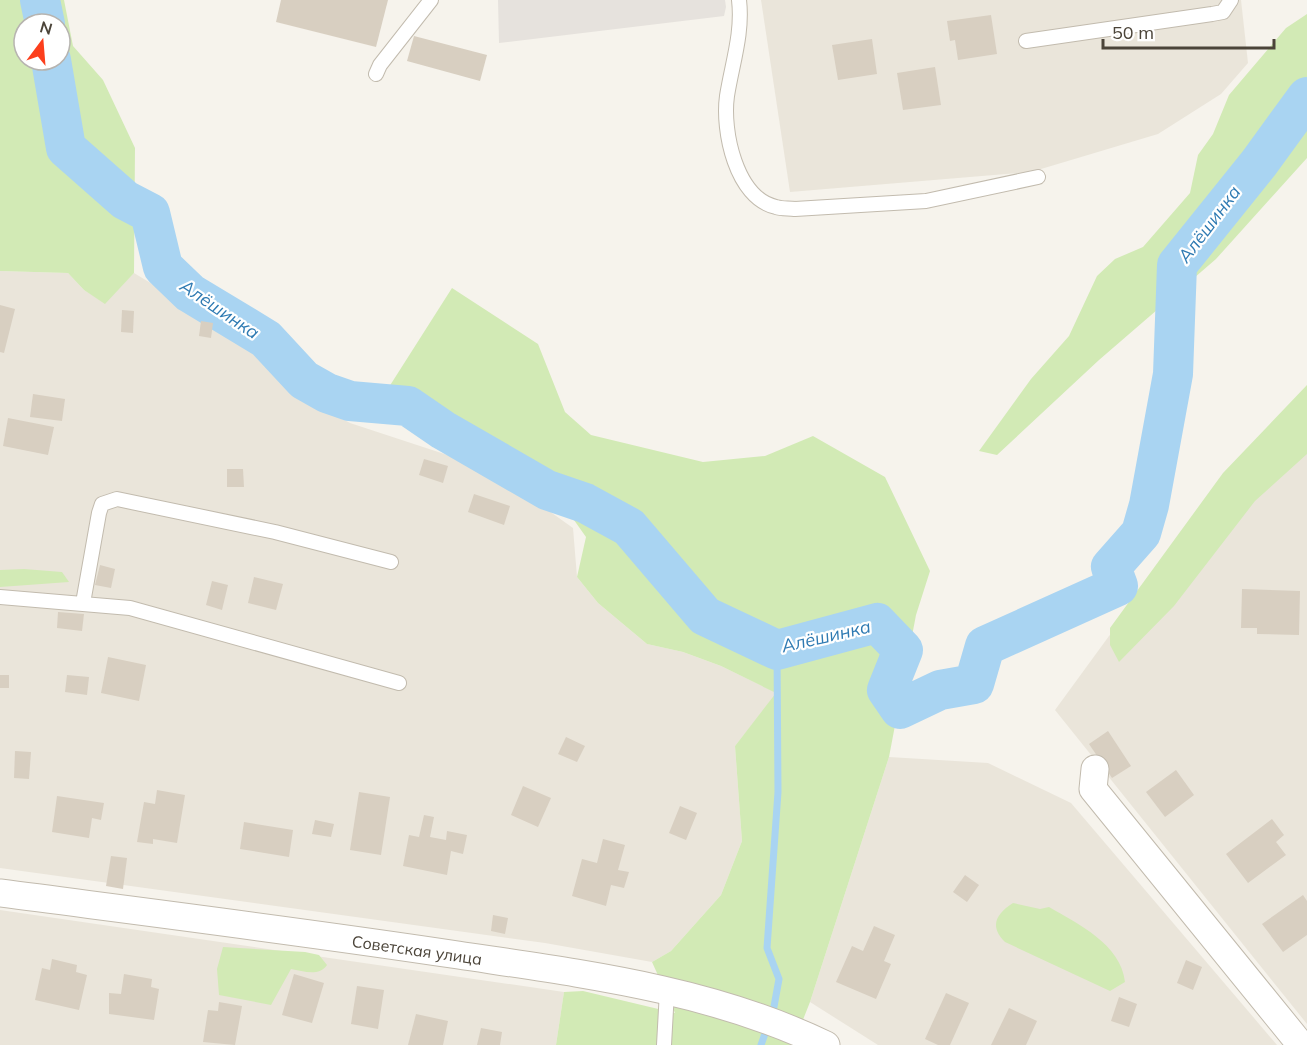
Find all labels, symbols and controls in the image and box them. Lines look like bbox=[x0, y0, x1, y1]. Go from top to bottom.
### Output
north arrow bbox=[12, 12, 72, 72]
scale bar bbox=[1103, 12, 1274, 50]
text: N bbox=[38, 16, 55, 39]
text: 50 m bbox=[1112, 21, 1154, 44]
water label: Алёшинка bbox=[1172, 181, 1245, 268]
water label: Алёшинка bbox=[175, 274, 264, 344]
water label: Алёшинка bbox=[778, 615, 873, 658]
street label: Советская улица bbox=[351, 931, 483, 969]

